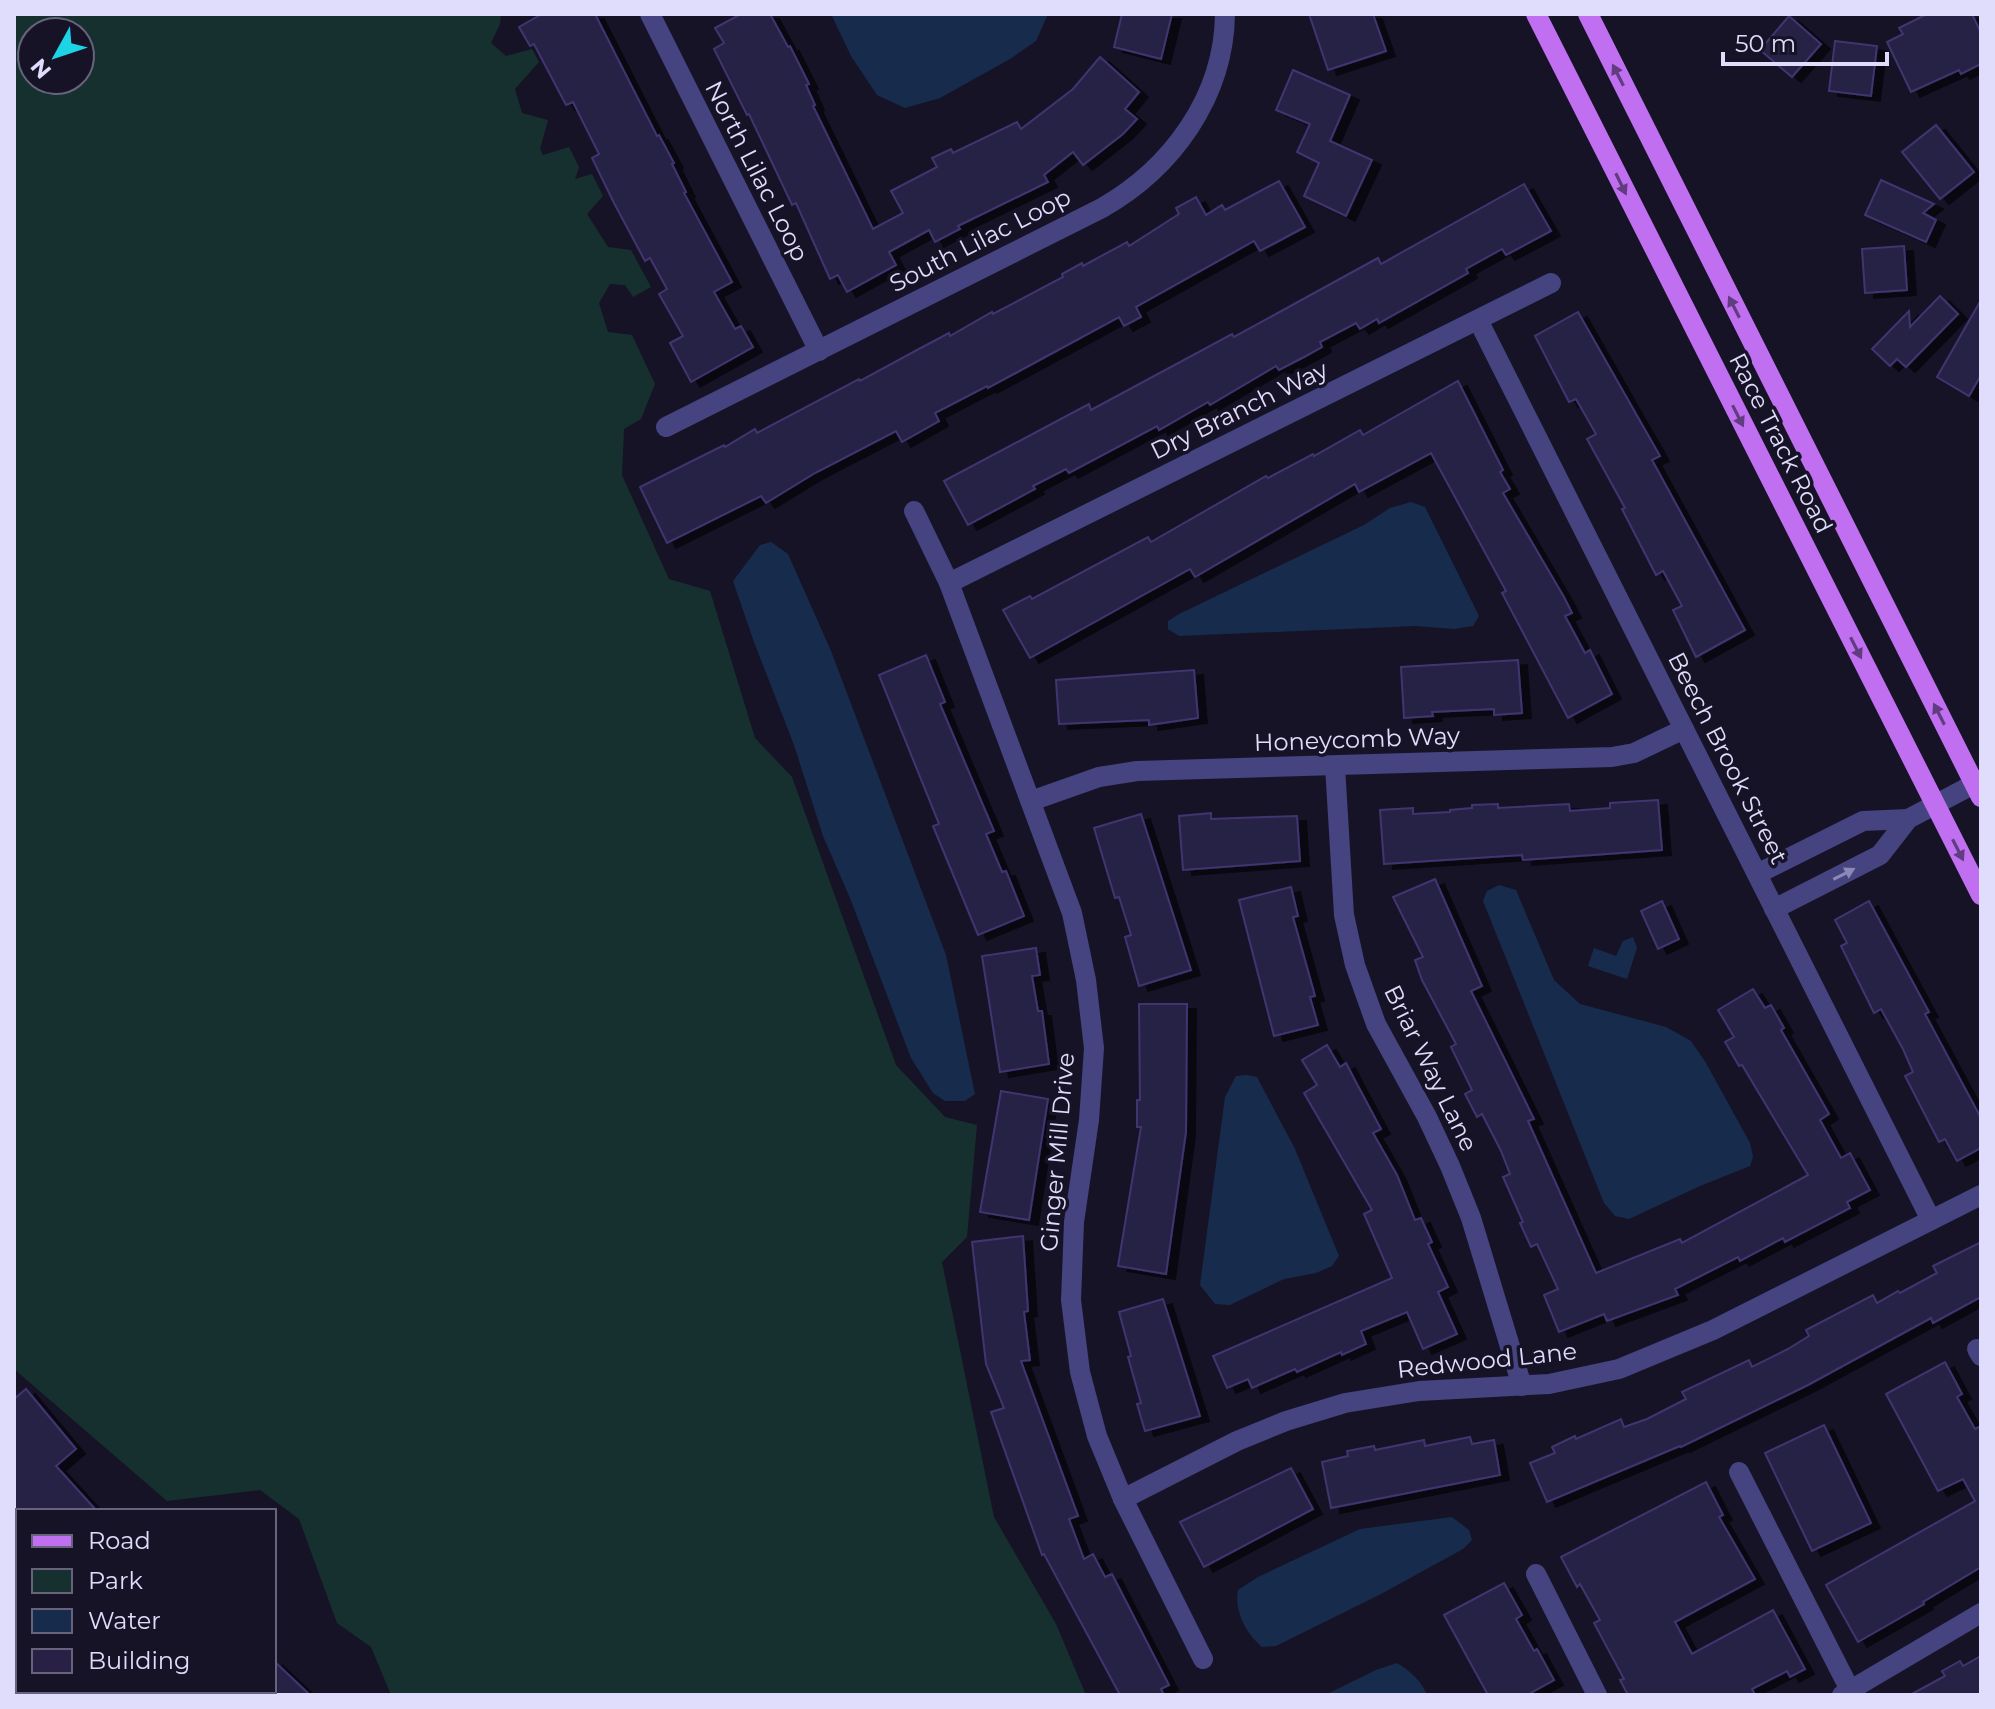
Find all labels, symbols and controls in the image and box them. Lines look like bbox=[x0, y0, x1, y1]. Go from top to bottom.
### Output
north arrow bbox=[16, 16, 96, 96]
scale bar bbox=[1723, 16, 1887, 66]
text: 50 m bbox=[1735, 29, 1796, 58]
text: N bbox=[25, 53, 57, 84]
one-way arrow bbox=[1611, 63, 1625, 86]
street label: North Lilac Loop bbox=[699, 76, 815, 266]
one-way arrow bbox=[1614, 173, 1627, 196]
street label: South Lilac Loop bbox=[885, 182, 1075, 298]
one-way arrow bbox=[1728, 295, 1741, 318]
street label: Race Track Road bbox=[1723, 348, 1839, 538]
street label: Dry Branch Way bbox=[1146, 355, 1332, 465]
one-way arrow bbox=[1731, 405, 1744, 428]
one-way arrow bbox=[1849, 636, 1862, 659]
street label: Beech Brook Street bbox=[1662, 647, 1794, 869]
one-way arrow bbox=[1933, 703, 1946, 726]
street label: Honeycomb Way bbox=[1253, 721, 1461, 757]
one-way arrow bbox=[1952, 838, 1965, 861]
one-way arrow bbox=[1833, 867, 1856, 881]
street label: Briar Way Lane bbox=[1378, 980, 1484, 1156]
street label: Ginger Mill Drive bbox=[1034, 1051, 1080, 1253]
street label: Redwood Lane bbox=[1396, 1336, 1578, 1384]
legend bbox=[16, 1509, 276, 1693]
text: Road bbox=[88, 1526, 151, 1555]
text: Park bbox=[88, 1566, 143, 1595]
text: Water bbox=[88, 1606, 161, 1635]
text: Building bbox=[88, 1646, 191, 1675]

